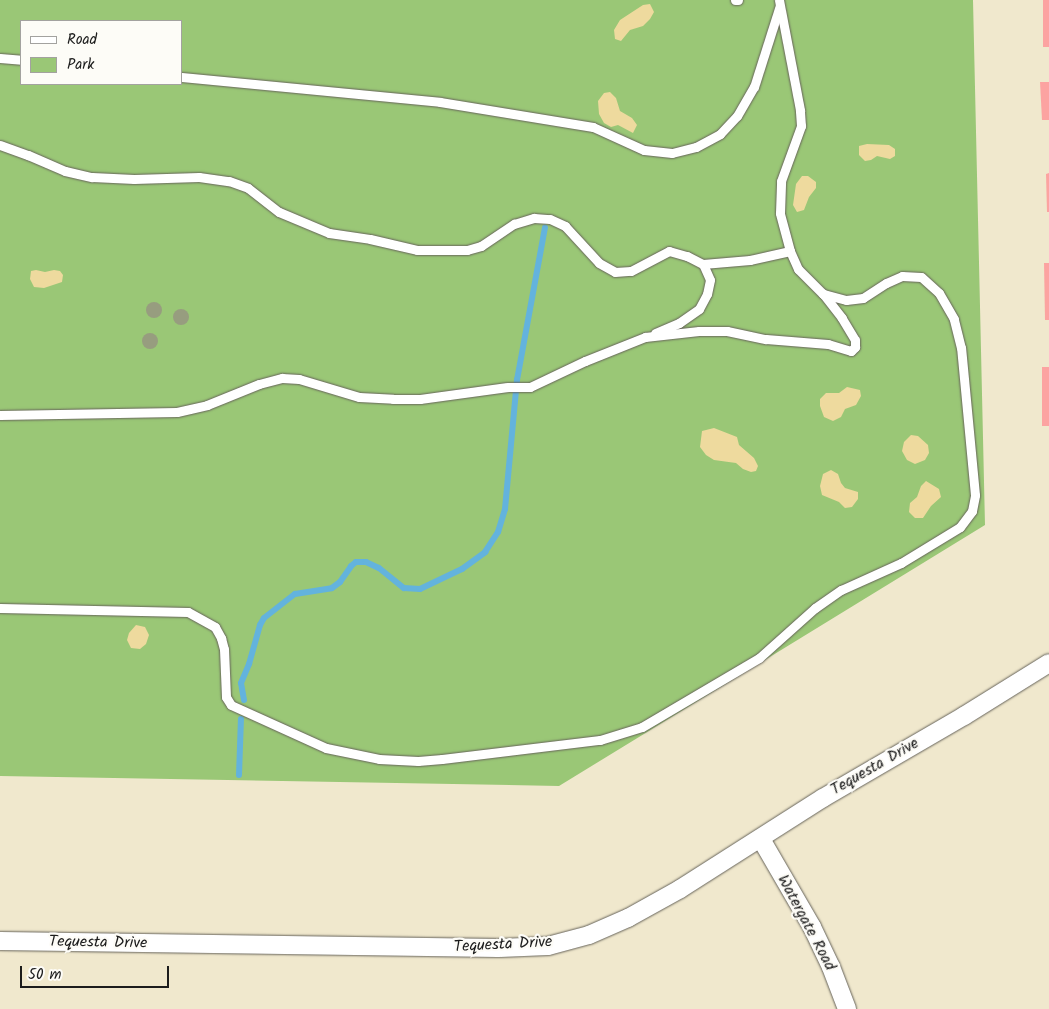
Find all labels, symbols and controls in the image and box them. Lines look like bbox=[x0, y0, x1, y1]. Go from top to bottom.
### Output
legend bbox=[20, 20, 182, 85]
text: Road bbox=[67, 28, 97, 52]
text: Park bbox=[67, 53, 94, 77]
street label: Tequesta Drive bbox=[828, 734, 922, 800]
street label: Watergate Road bbox=[773, 872, 839, 974]
street label: Tequesta Drive bbox=[49, 933, 147, 953]
street label: Tequesta Drive bbox=[453, 933, 553, 957]
scale bar bbox=[22, 956, 171, 988]
text: 50 m bbox=[28, 963, 62, 987]

